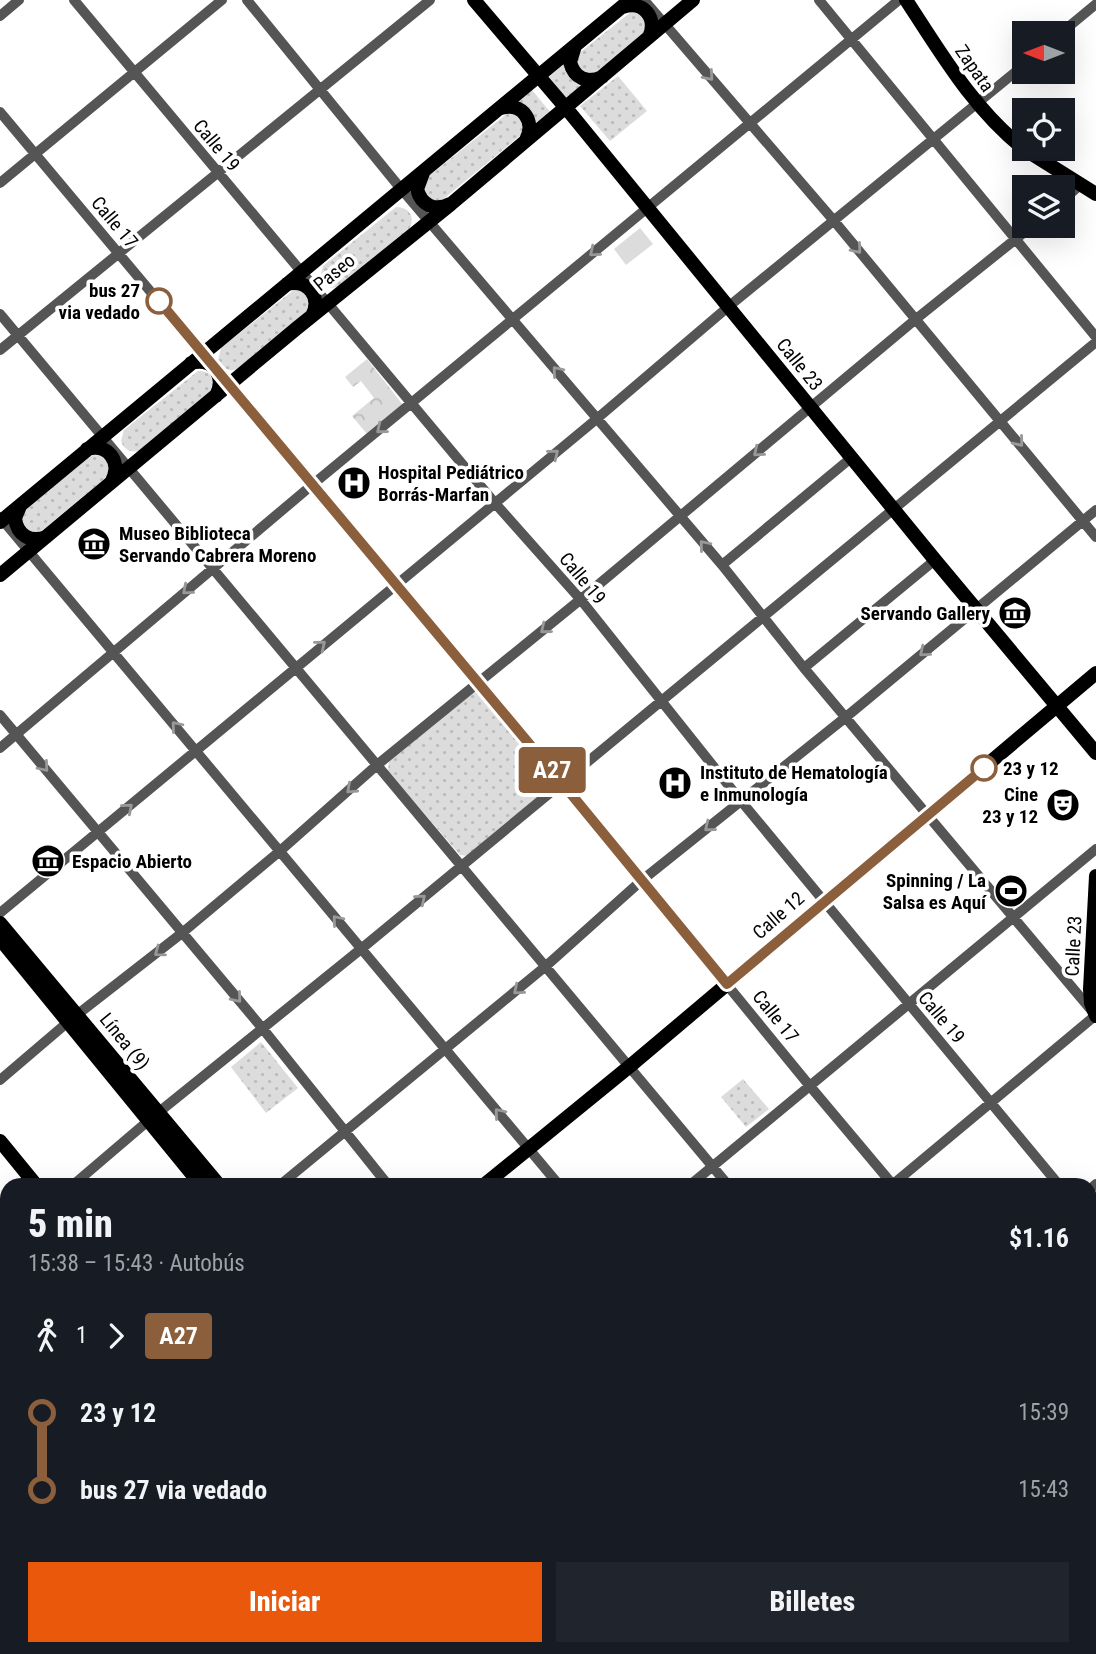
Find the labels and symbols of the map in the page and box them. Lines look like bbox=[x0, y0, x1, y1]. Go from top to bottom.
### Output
north arrow bbox=[1012, 21, 1074, 84]
street label: Zapata bbox=[950, 40, 999, 96]
one-way arrow bbox=[701, 68, 713, 81]
street label: Calle 19 bbox=[188, 115, 245, 176]
street label: Calle 17 bbox=[86, 192, 143, 253]
one-way arrow bbox=[849, 240, 861, 253]
one-way arrow bbox=[589, 244, 602, 256]
street label: Paseo bbox=[309, 249, 360, 296]
place label: bus 27 via vedado bbox=[59, 279, 140, 324]
marker: bus 27 via vedado bbox=[146, 288, 172, 314]
street label: Calle 23 bbox=[772, 334, 828, 395]
one-way arrow bbox=[553, 366, 565, 379]
one-way arrow bbox=[377, 421, 390, 433]
one-way arrow bbox=[1010, 435, 1023, 447]
one-way arrow bbox=[754, 444, 767, 456]
one-way arrow bbox=[545, 450, 558, 462]
place label: Hospital Pediátrico Borrás-Marfan bbox=[378, 461, 524, 506]
hospital icon: Hospital Pediátrico Borrás-Marfan bbox=[335, 464, 373, 502]
place label: Museo Biblioteca Servando Cabrera Moreno bbox=[119, 522, 316, 567]
museum icon: Museo Biblioteca Servando Cabrera Moreno bbox=[75, 525, 113, 563]
one-way arrow bbox=[700, 540, 712, 553]
street label: Calle 19 bbox=[554, 548, 611, 609]
one-way arrow bbox=[182, 582, 195, 594]
museum icon: Servando Gallery bbox=[996, 594, 1034, 632]
place label: Servando Gallery bbox=[861, 602, 991, 625]
one-way arrow bbox=[541, 620, 553, 633]
one-way arrow bbox=[314, 641, 326, 654]
one-way arrow bbox=[919, 644, 932, 656]
one-way arrow bbox=[172, 722, 185, 734]
line badge: A27 bbox=[512, 747, 592, 793]
marker: 23 y 12 bbox=[971, 755, 997, 781]
place label: 23 y 12 bbox=[1003, 757, 1059, 780]
one-way arrow bbox=[36, 759, 48, 772]
place label: Instituto de Hematología e Inmunología bbox=[700, 761, 888, 806]
hospital icon: Instituto de Hematología e Inmunología bbox=[656, 764, 694, 802]
one-way arrow bbox=[346, 780, 359, 793]
place label: Cine 23 y 12 bbox=[982, 783, 1038, 828]
theatre icon: Cine 23 y 12 bbox=[1044, 786, 1082, 824]
one-way arrow bbox=[120, 804, 133, 816]
one-way arrow bbox=[705, 818, 717, 831]
museum icon: Espacio Abierto bbox=[29, 842, 67, 880]
place label: Espacio Abierto bbox=[72, 850, 192, 873]
place label: Spinning / La Salsa es Aquí bbox=[883, 869, 987, 914]
sports icon: Spinning / La Salsa es Aquí bbox=[992, 872, 1030, 910]
street label: Calle 12 bbox=[748, 887, 809, 944]
one-way arrow bbox=[412, 895, 425, 907]
street label: Calle 23 bbox=[1060, 915, 1087, 977]
one-way arrow bbox=[333, 916, 345, 929]
one-way arrow bbox=[154, 943, 166, 956]
one-way arrow bbox=[513, 982, 526, 994]
street label: Calle 17 bbox=[748, 986, 804, 1047]
street label: Calle 19 bbox=[913, 987, 970, 1048]
one-way arrow bbox=[229, 990, 241, 1003]
street label: Línea (9) bbox=[95, 1008, 154, 1074]
one-way arrow bbox=[495, 1109, 507, 1122]

